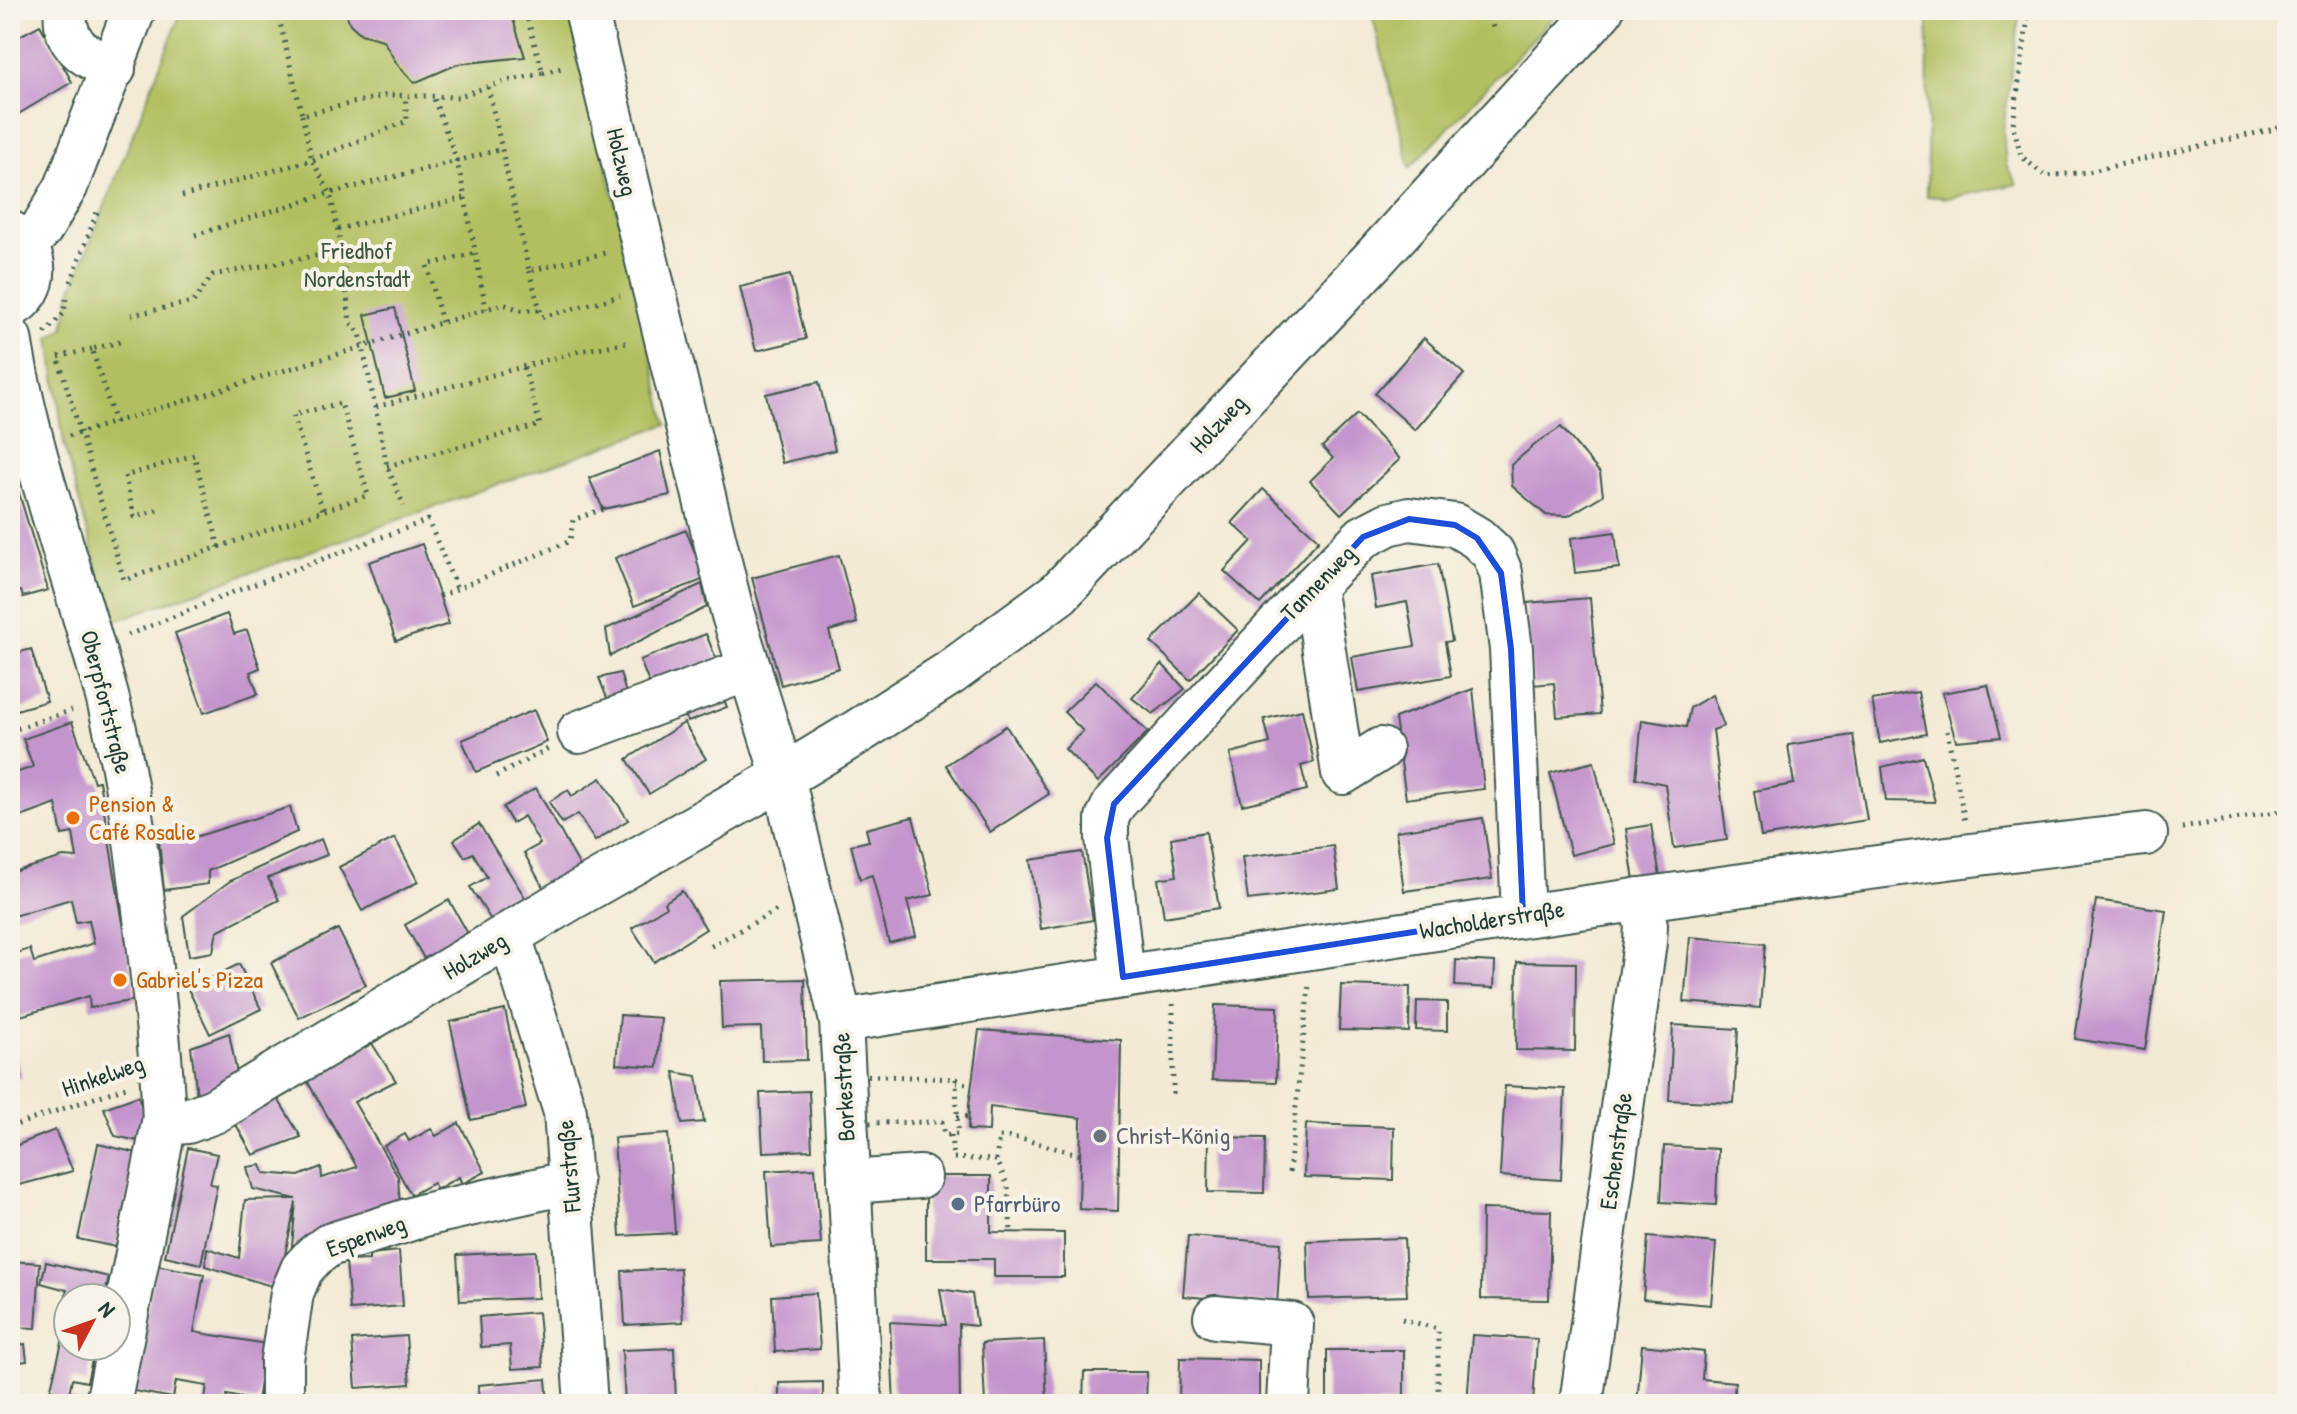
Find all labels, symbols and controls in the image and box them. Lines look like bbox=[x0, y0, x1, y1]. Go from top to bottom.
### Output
street label: Holzweg bbox=[600, 125, 646, 199]
park label: Friedhof Nordenstadt bbox=[304, 234, 411, 294]
street label: Holzweg bbox=[1182, 387, 1252, 459]
street label: Tannenweg bbox=[1273, 537, 1361, 627]
street label: Oberpfortstraße bbox=[74, 627, 140, 777]
place label: Pension & Café Rosalie bbox=[89, 787, 196, 847]
marker: Pension & Café Rosalie bbox=[64, 809, 82, 827]
street label: Wacholderstraße bbox=[1417, 892, 1567, 946]
street label: Holzweg bbox=[437, 924, 512, 987]
place label: Gabriel's Pizza bbox=[136, 963, 263, 995]
marker: Gabriel's Pizza bbox=[111, 971, 129, 989]
street label: Borkestraße bbox=[824, 1031, 862, 1142]
street label: Hinkelweg bbox=[57, 1046, 148, 1104]
street label: Eschenstraße bbox=[1591, 1090, 1639, 1212]
street label: Flurstraße bbox=[548, 1118, 588, 1215]
place label: Christ-König bbox=[1116, 1119, 1230, 1151]
marker: Christ-König bbox=[1091, 1127, 1109, 1145]
place label: Pfarrbüro bbox=[974, 1187, 1061, 1219]
marker: Pfarrbüro bbox=[949, 1195, 967, 1213]
street label: Espenweg bbox=[322, 1206, 410, 1264]
north arrow bbox=[52, 1282, 132, 1362]
text: N bbox=[92, 1295, 122, 1323]

